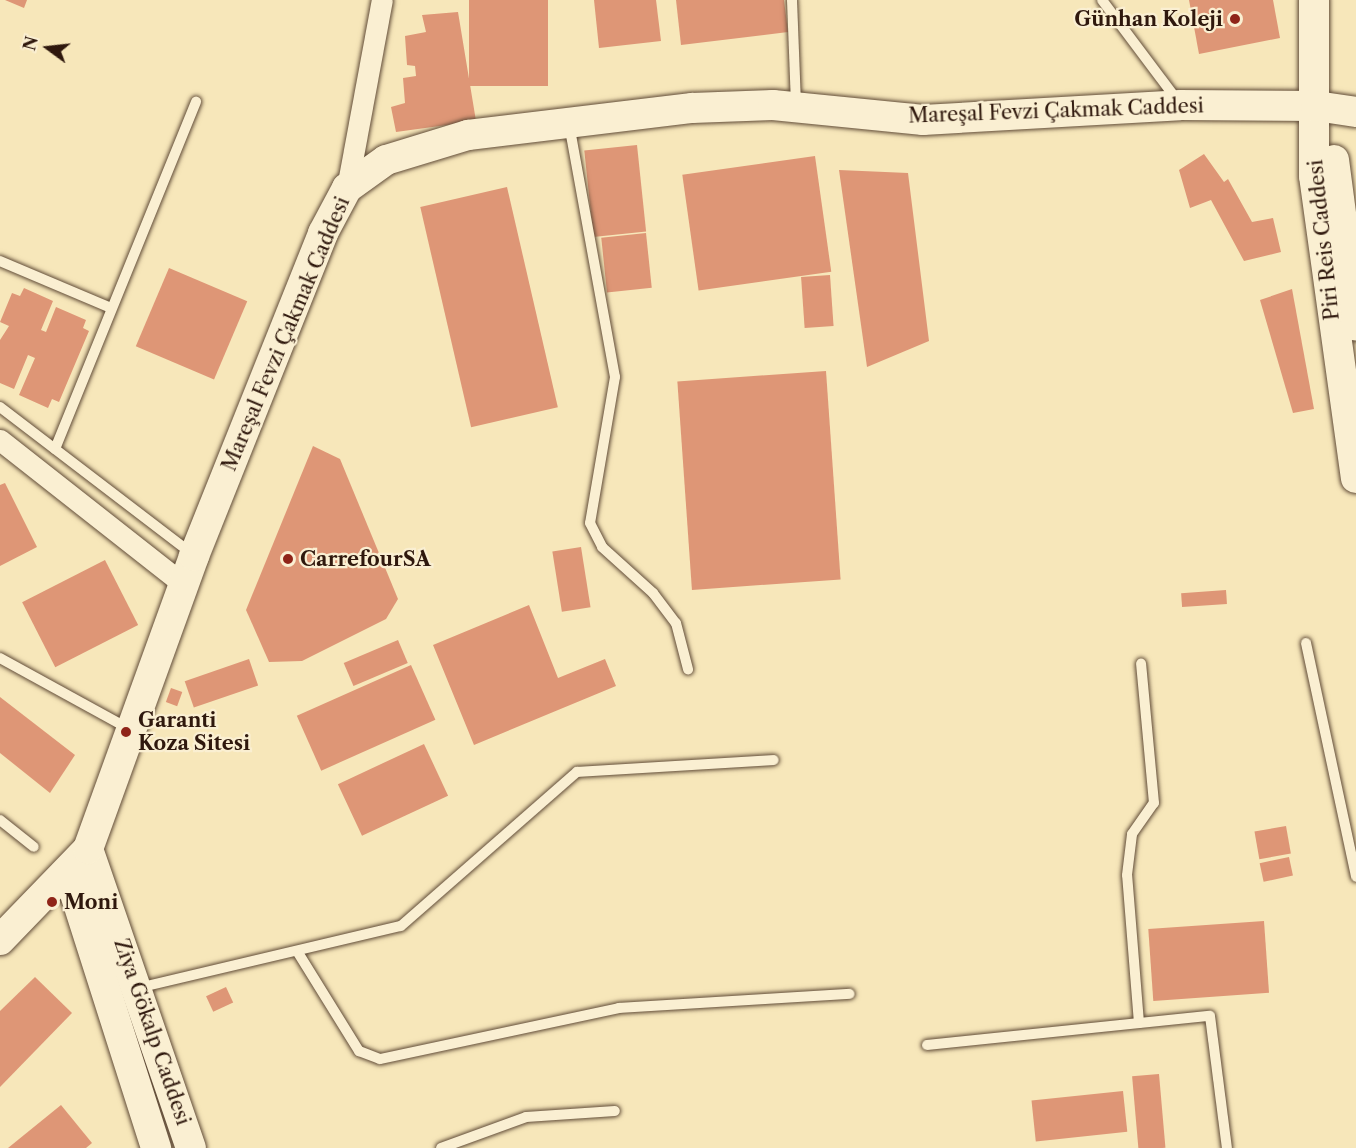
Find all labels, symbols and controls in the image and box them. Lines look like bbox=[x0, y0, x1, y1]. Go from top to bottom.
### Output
place label: Günhan Koleji bbox=[1074, 7, 1223, 31]
marker: Günhan Koleji bbox=[1228, 12, 1242, 26]
north arrow bbox=[18, 18, 78, 78]
text: N bbox=[19, 34, 42, 53]
street label: Mareşal Fevzi Çakmak Caddesi bbox=[908, 94, 1204, 128]
street label: Piri Reis Caddesi bbox=[1304, 159, 1344, 321]
street label: Mareşal Fevzi Çakmak Caddesi bbox=[217, 193, 355, 475]
place label: CarrefourSA bbox=[300, 547, 431, 571]
marker: CarrefourSA bbox=[281, 552, 295, 566]
place label: Garanti Koza Sitesi bbox=[138, 708, 250, 755]
marker: Garanti Koza Sitesi bbox=[119, 725, 133, 739]
place label: Moni bbox=[64, 890, 118, 914]
marker: Moni bbox=[45, 895, 59, 909]
street label: Ziya Gökalp Caddesi bbox=[109, 935, 195, 1129]

